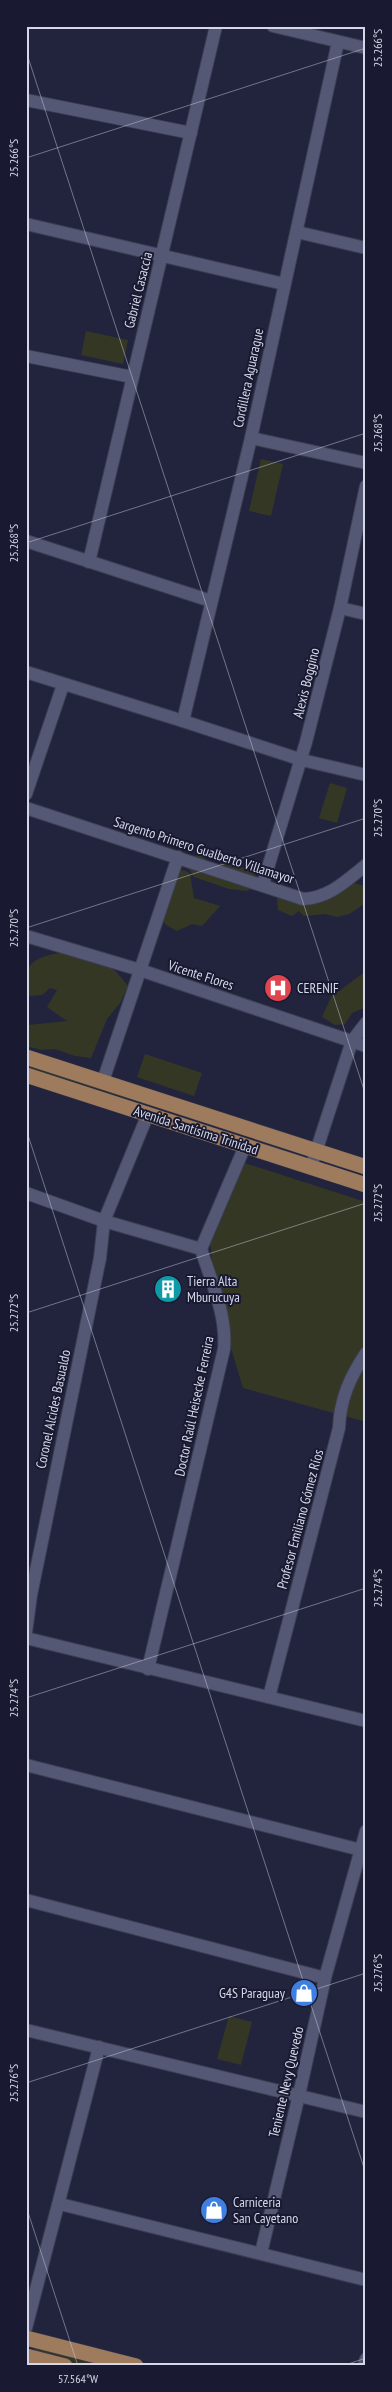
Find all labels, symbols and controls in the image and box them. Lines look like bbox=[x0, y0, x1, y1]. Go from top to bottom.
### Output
text: 25.266°S bbox=[370, 29, 385, 67]
text: 25.266°S bbox=[6, 139, 21, 177]
street label: Gabriel Casaccia bbox=[120, 250, 156, 330]
street label: Cordillera Aguarague bbox=[229, 327, 267, 429]
text: 25.268°S bbox=[370, 414, 385, 452]
text: 25.268°S bbox=[6, 524, 21, 562]
street label: Alexis Boggino bbox=[289, 646, 323, 720]
text: 25.270°S bbox=[370, 799, 385, 837]
street label: Sargento Primero Gualberto Villamayor bbox=[112, 812, 297, 888]
text: 25.270°S bbox=[6, 909, 21, 947]
street label: Vicente Flores bbox=[165, 956, 236, 994]
hospital icon: CERENIF bbox=[263, 973, 293, 1003]
place label: CERENIF bbox=[297, 979, 339, 997]
street label: Avenida Santísima Trinidad bbox=[132, 1101, 260, 1159]
text: 25.272°S bbox=[370, 1184, 385, 1222]
place label: Tierra Alta Mburucuya bbox=[187, 1272, 240, 1306]
building icon: Tierra Alta Mburucuya bbox=[153, 1274, 183, 1304]
text: 25.272°S bbox=[6, 1294, 21, 1332]
street label: Doctor Raúl Heisecke Ferreira bbox=[170, 1334, 218, 1478]
street label: Coronel Alcides Basualdo bbox=[32, 1348, 74, 1470]
street label: Profesor Emiliano Gómez Ríos bbox=[273, 1447, 327, 1591]
text: 25.274°S bbox=[370, 1569, 385, 1607]
text: 25.274°S bbox=[6, 1679, 21, 1717]
text: 25.276°S bbox=[370, 1954, 385, 1992]
shop icon: G4S Paraguay bbox=[289, 1978, 319, 2008]
place label: G4S Paraguay bbox=[219, 1984, 286, 2002]
street label: Teniente Nevy Quevedo bbox=[264, 2025, 308, 2139]
text: 25.276°S bbox=[6, 2064, 21, 2102]
place label: Carniceria San Cayetano bbox=[233, 2193, 298, 2227]
shop icon: Carniceria San Cayetano bbox=[199, 2195, 229, 2225]
text: 57.564°W bbox=[58, 2371, 98, 2386]

